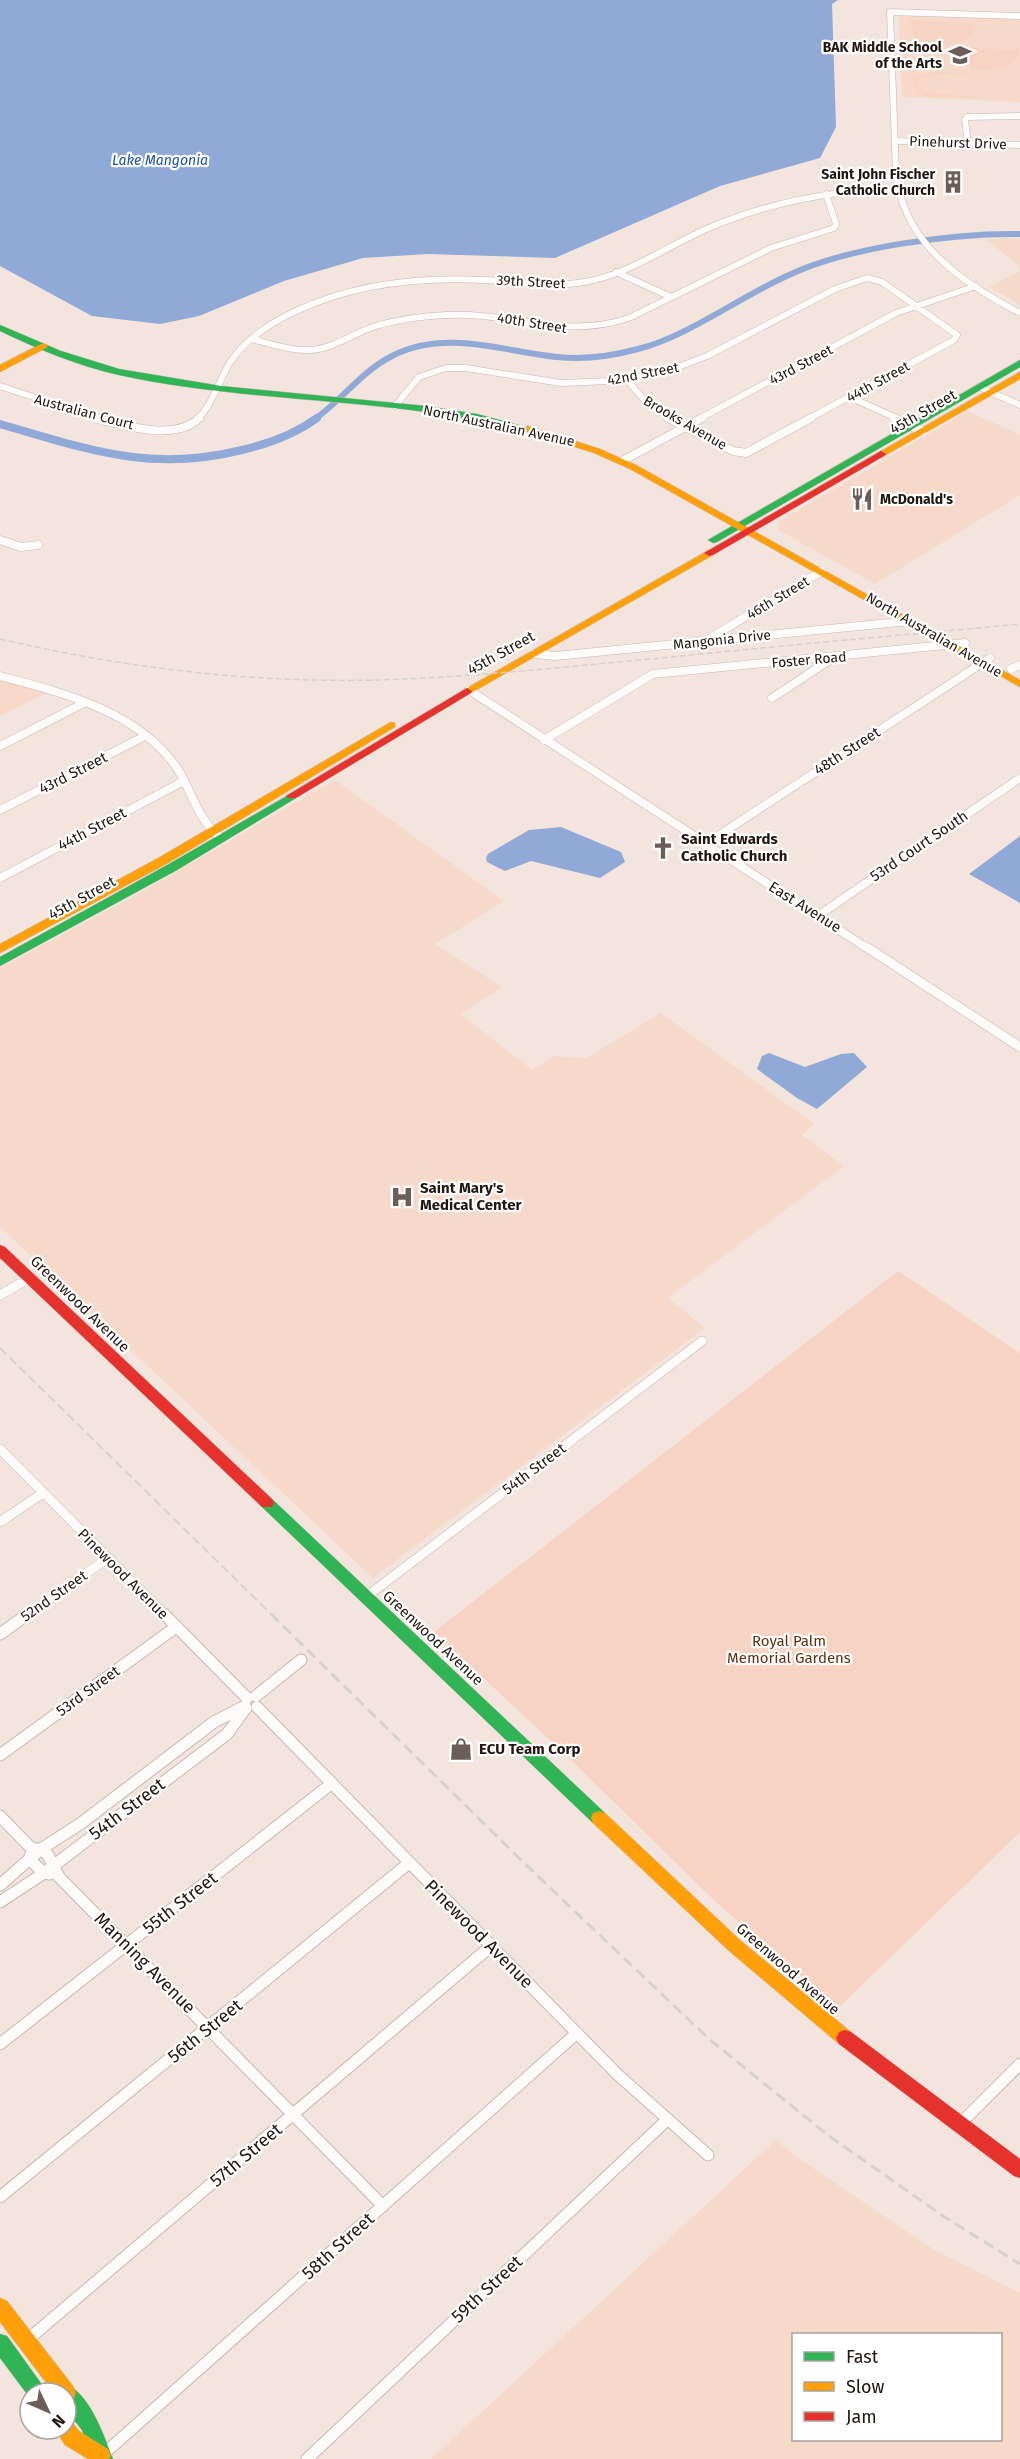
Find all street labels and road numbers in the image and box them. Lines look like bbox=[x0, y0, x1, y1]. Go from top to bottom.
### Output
street label: Pinehurst Drive bbox=[909, 133, 1007, 153]
street label: 39th Street bbox=[496, 272, 567, 292]
street label: 40th Street bbox=[496, 309, 569, 337]
street label: 43rd Street bbox=[766, 341, 836, 389]
street label: 44th Street bbox=[843, 357, 913, 406]
street label: 42nd Street bbox=[606, 359, 681, 389]
street label: 45th Street bbox=[886, 385, 960, 438]
street label: Australian Court bbox=[33, 391, 136, 434]
street label: Brooks Avenue bbox=[640, 392, 730, 454]
street label: North Australian Avenue bbox=[422, 402, 576, 450]
street label: 46th Street bbox=[744, 572, 813, 623]
street label: North Australian Avenue bbox=[863, 589, 1005, 681]
street label: Mangonia Drive bbox=[672, 626, 772, 654]
street label: 45th Street bbox=[464, 627, 538, 679]
street label: Foster Road bbox=[771, 648, 847, 672]
street label: 48th Street bbox=[811, 723, 884, 779]
street label: 43rd Street bbox=[36, 748, 111, 798]
street label: 44th Street bbox=[55, 803, 130, 855]
street label: 53rd Court South bbox=[867, 807, 971, 885]
street label: 45th Street bbox=[45, 872, 119, 924]
street label: East Avenue bbox=[765, 878, 845, 936]
street label: Greenwood Avenue bbox=[27, 1252, 133, 1356]
street label: 54th Street bbox=[499, 1439, 570, 1499]
street label: Pinewood Avenue bbox=[74, 1525, 172, 1623]
street label: 52nd Street bbox=[17, 1566, 91, 1626]
street label: Greenwood Avenue bbox=[379, 1587, 487, 1689]
street label: 53rd Street bbox=[53, 1662, 124, 1720]
street label: 54th Street bbox=[85, 1773, 170, 1845]
street label: 55th Street bbox=[138, 1867, 222, 1939]
street label: Pinewood Avenue bbox=[420, 1875, 538, 1993]
street label: Manning Avenue bbox=[90, 1908, 200, 2018]
street label: Greenwood Avenue bbox=[733, 1919, 843, 2019]
street label: 56th Street bbox=[163, 1994, 247, 2068]
street label: 57th Street bbox=[206, 2118, 287, 2191]
street label: 58th Street bbox=[297, 2208, 379, 2284]
street label: 59th Street bbox=[447, 2250, 527, 2327]

